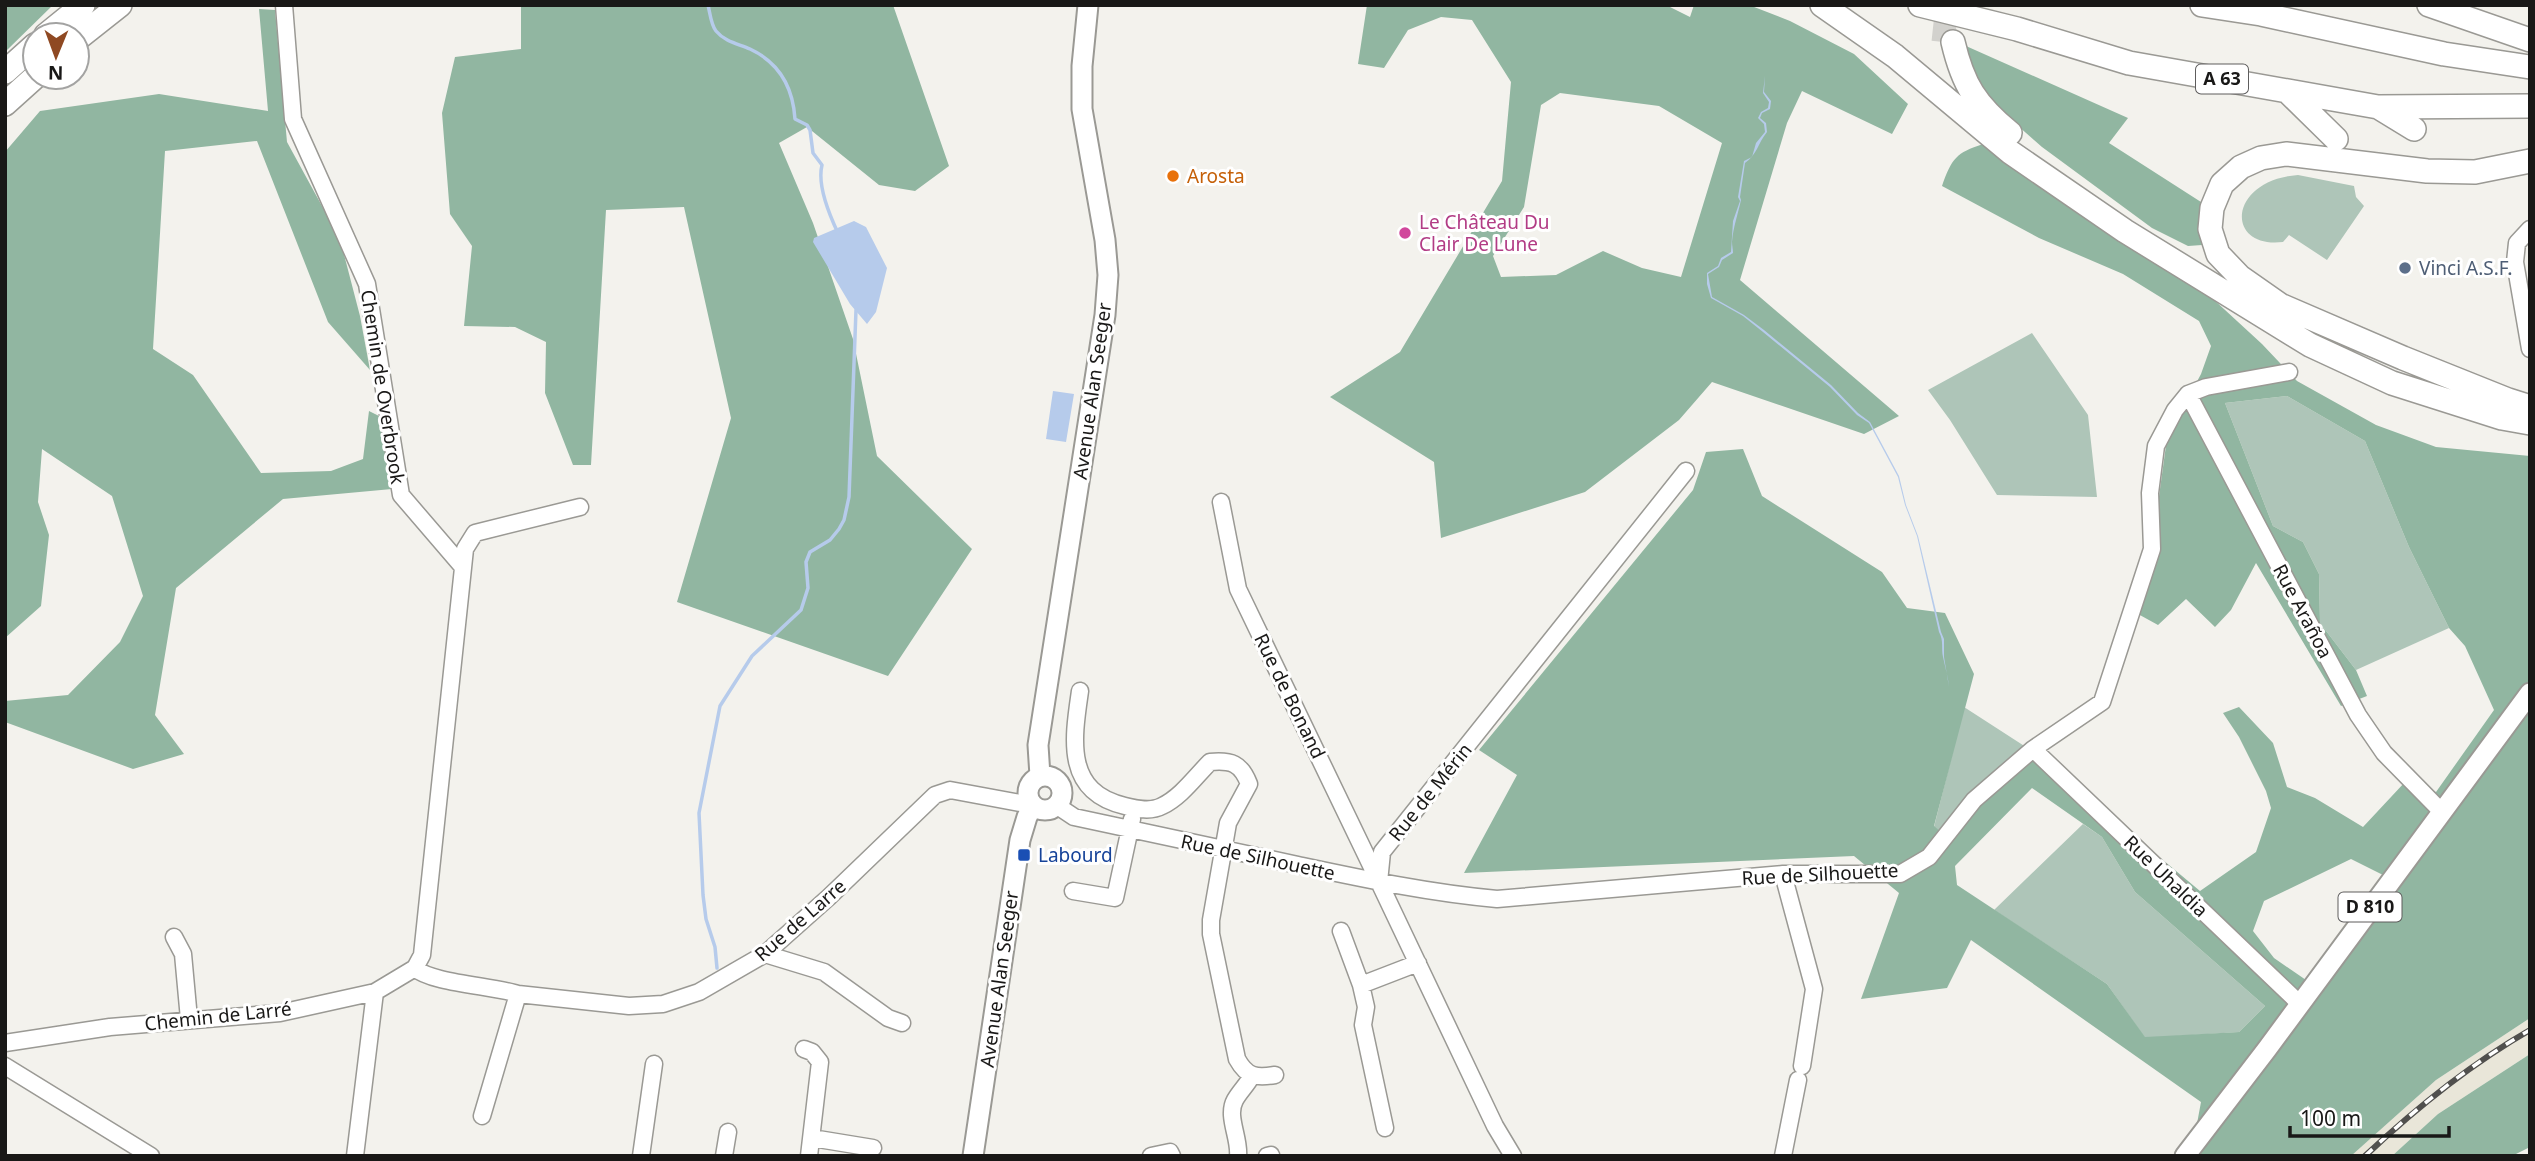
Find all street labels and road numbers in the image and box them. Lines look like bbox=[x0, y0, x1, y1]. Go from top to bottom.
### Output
road number: A 63 bbox=[2196, 64, 2248, 94]
street label: Chemin de Overbrook bbox=[355, 288, 411, 486]
street label: Avenue Alan Seeger bbox=[1067, 301, 1117, 481]
street label: Rue Arañoa bbox=[2267, 559, 2339, 663]
street label: Rue de Bonand bbox=[1248, 629, 1332, 763]
street label: Rue de Mérin bbox=[1382, 738, 1478, 846]
street label: Rue de Silhouette bbox=[1179, 828, 1337, 886]
street label: Rue Uhaldia bbox=[2118, 829, 2214, 923]
street label: Rue de Silhouette bbox=[1741, 857, 1899, 891]
street label: Rue de Larre bbox=[749, 873, 851, 967]
street label: Avenue Alan Seeger bbox=[974, 889, 1024, 1069]
road number: D 810 bbox=[2338, 893, 2402, 922]
street label: Chemin de Larré bbox=[143, 995, 293, 1037]

